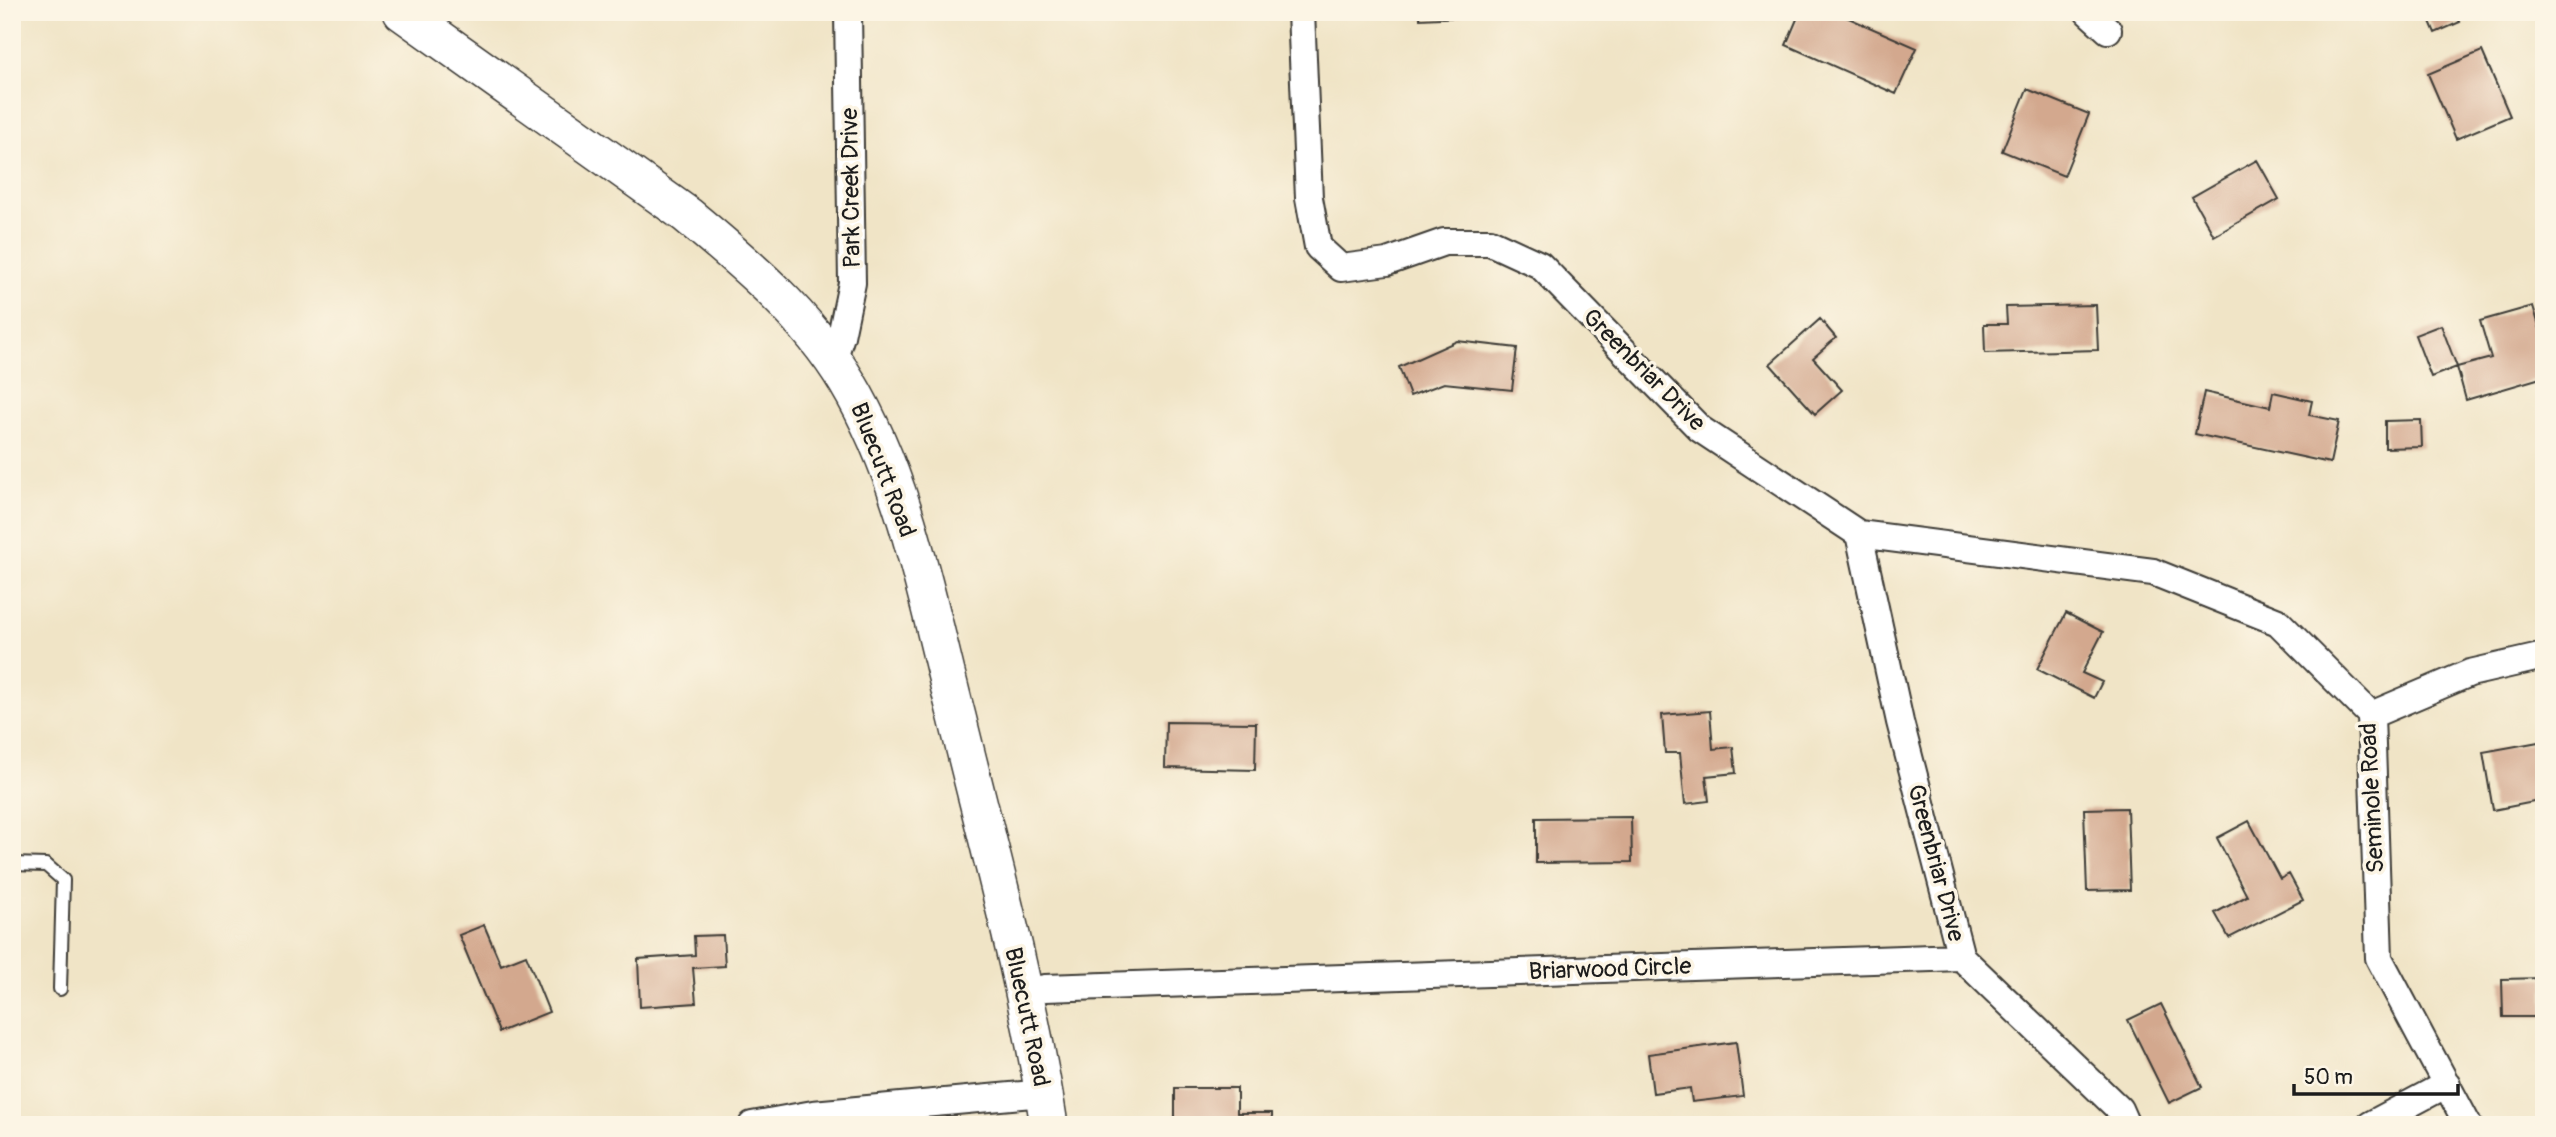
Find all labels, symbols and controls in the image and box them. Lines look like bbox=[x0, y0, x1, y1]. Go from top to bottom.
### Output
street label: Park Creek Drive bbox=[835, 107, 867, 268]
street label: Greenbriar Drive bbox=[1577, 303, 1711, 437]
street label: Bluecutt Road bbox=[844, 399, 922, 541]
street label: Seminole Road bbox=[2354, 722, 2390, 874]
street label: Greenbriar Drive bbox=[1901, 781, 1971, 945]
street label: Bluecutt Road bbox=[998, 945, 1056, 1089]
street label: Briarwood Circle bbox=[1528, 952, 1692, 986]
scale bar bbox=[2294, 1053, 2458, 1097]
text: 50 m bbox=[2304, 1064, 2353, 1091]

